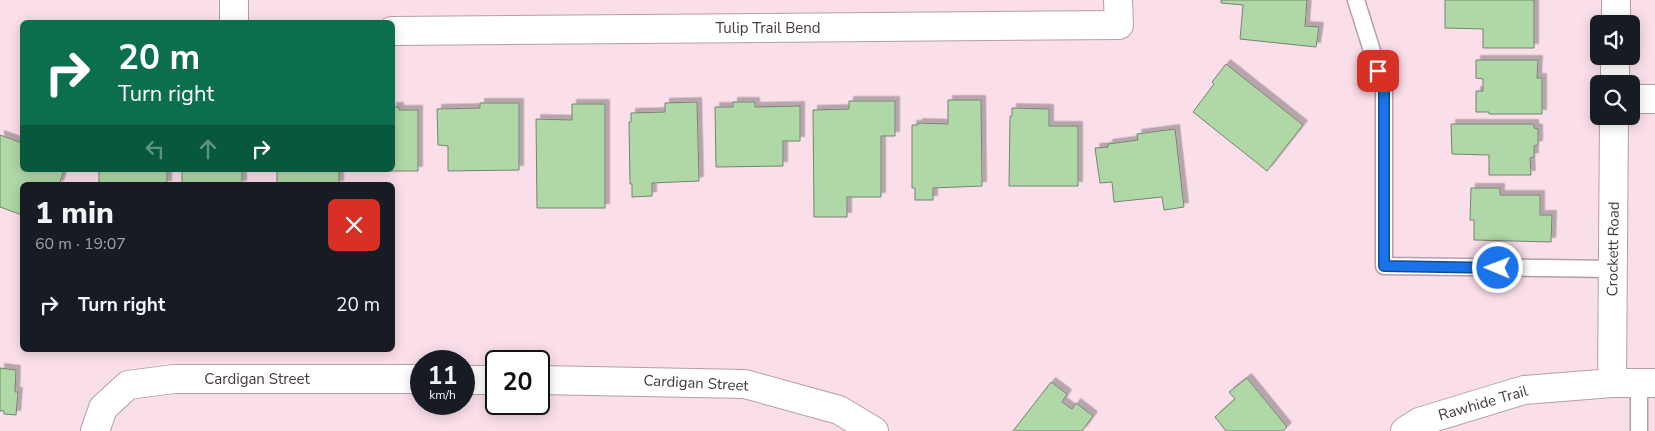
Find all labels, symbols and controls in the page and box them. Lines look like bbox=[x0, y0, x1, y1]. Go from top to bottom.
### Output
map controls bbox=[1590, 15, 1640, 125]
button: sound bbox=[1590, 15, 1640, 65]
street label: Tulip Trail Bend bbox=[715, 18, 821, 38]
text: 20 m bbox=[118, 34, 200, 81]
icon: right bbox=[35, 40, 100, 105]
pin bbox=[1357, 50, 1399, 92]
icon: arrive bbox=[1364, 57, 1392, 85]
button: search bbox=[1590, 75, 1640, 125]
text: Turn right bbox=[118, 79, 214, 109]
icon: left bbox=[141, 135, 169, 163]
icon: ahead bbox=[194, 135, 222, 163]
icon: right bbox=[247, 135, 275, 163]
text: 1 min bbox=[35, 193, 114, 234]
button: close bbox=[328, 199, 380, 251]
street label: Crockett Road bbox=[1602, 201, 1624, 297]
text: 60 m · 19:07 bbox=[35, 233, 126, 255]
position arrow bbox=[1471, 241, 1523, 293]
icon: right bbox=[35, 291, 63, 319]
text: Turn right bbox=[78, 292, 165, 318]
text: 20 m bbox=[336, 292, 380, 318]
speed limit sign: 20 bbox=[485, 350, 550, 415]
text: 11 bbox=[427, 359, 458, 393]
street label: Cardigan Street bbox=[204, 369, 310, 389]
street label: Cardigan Street bbox=[643, 370, 750, 396]
street label: Rawhide Trail bbox=[1436, 381, 1531, 425]
text: km/h bbox=[429, 387, 456, 403]

